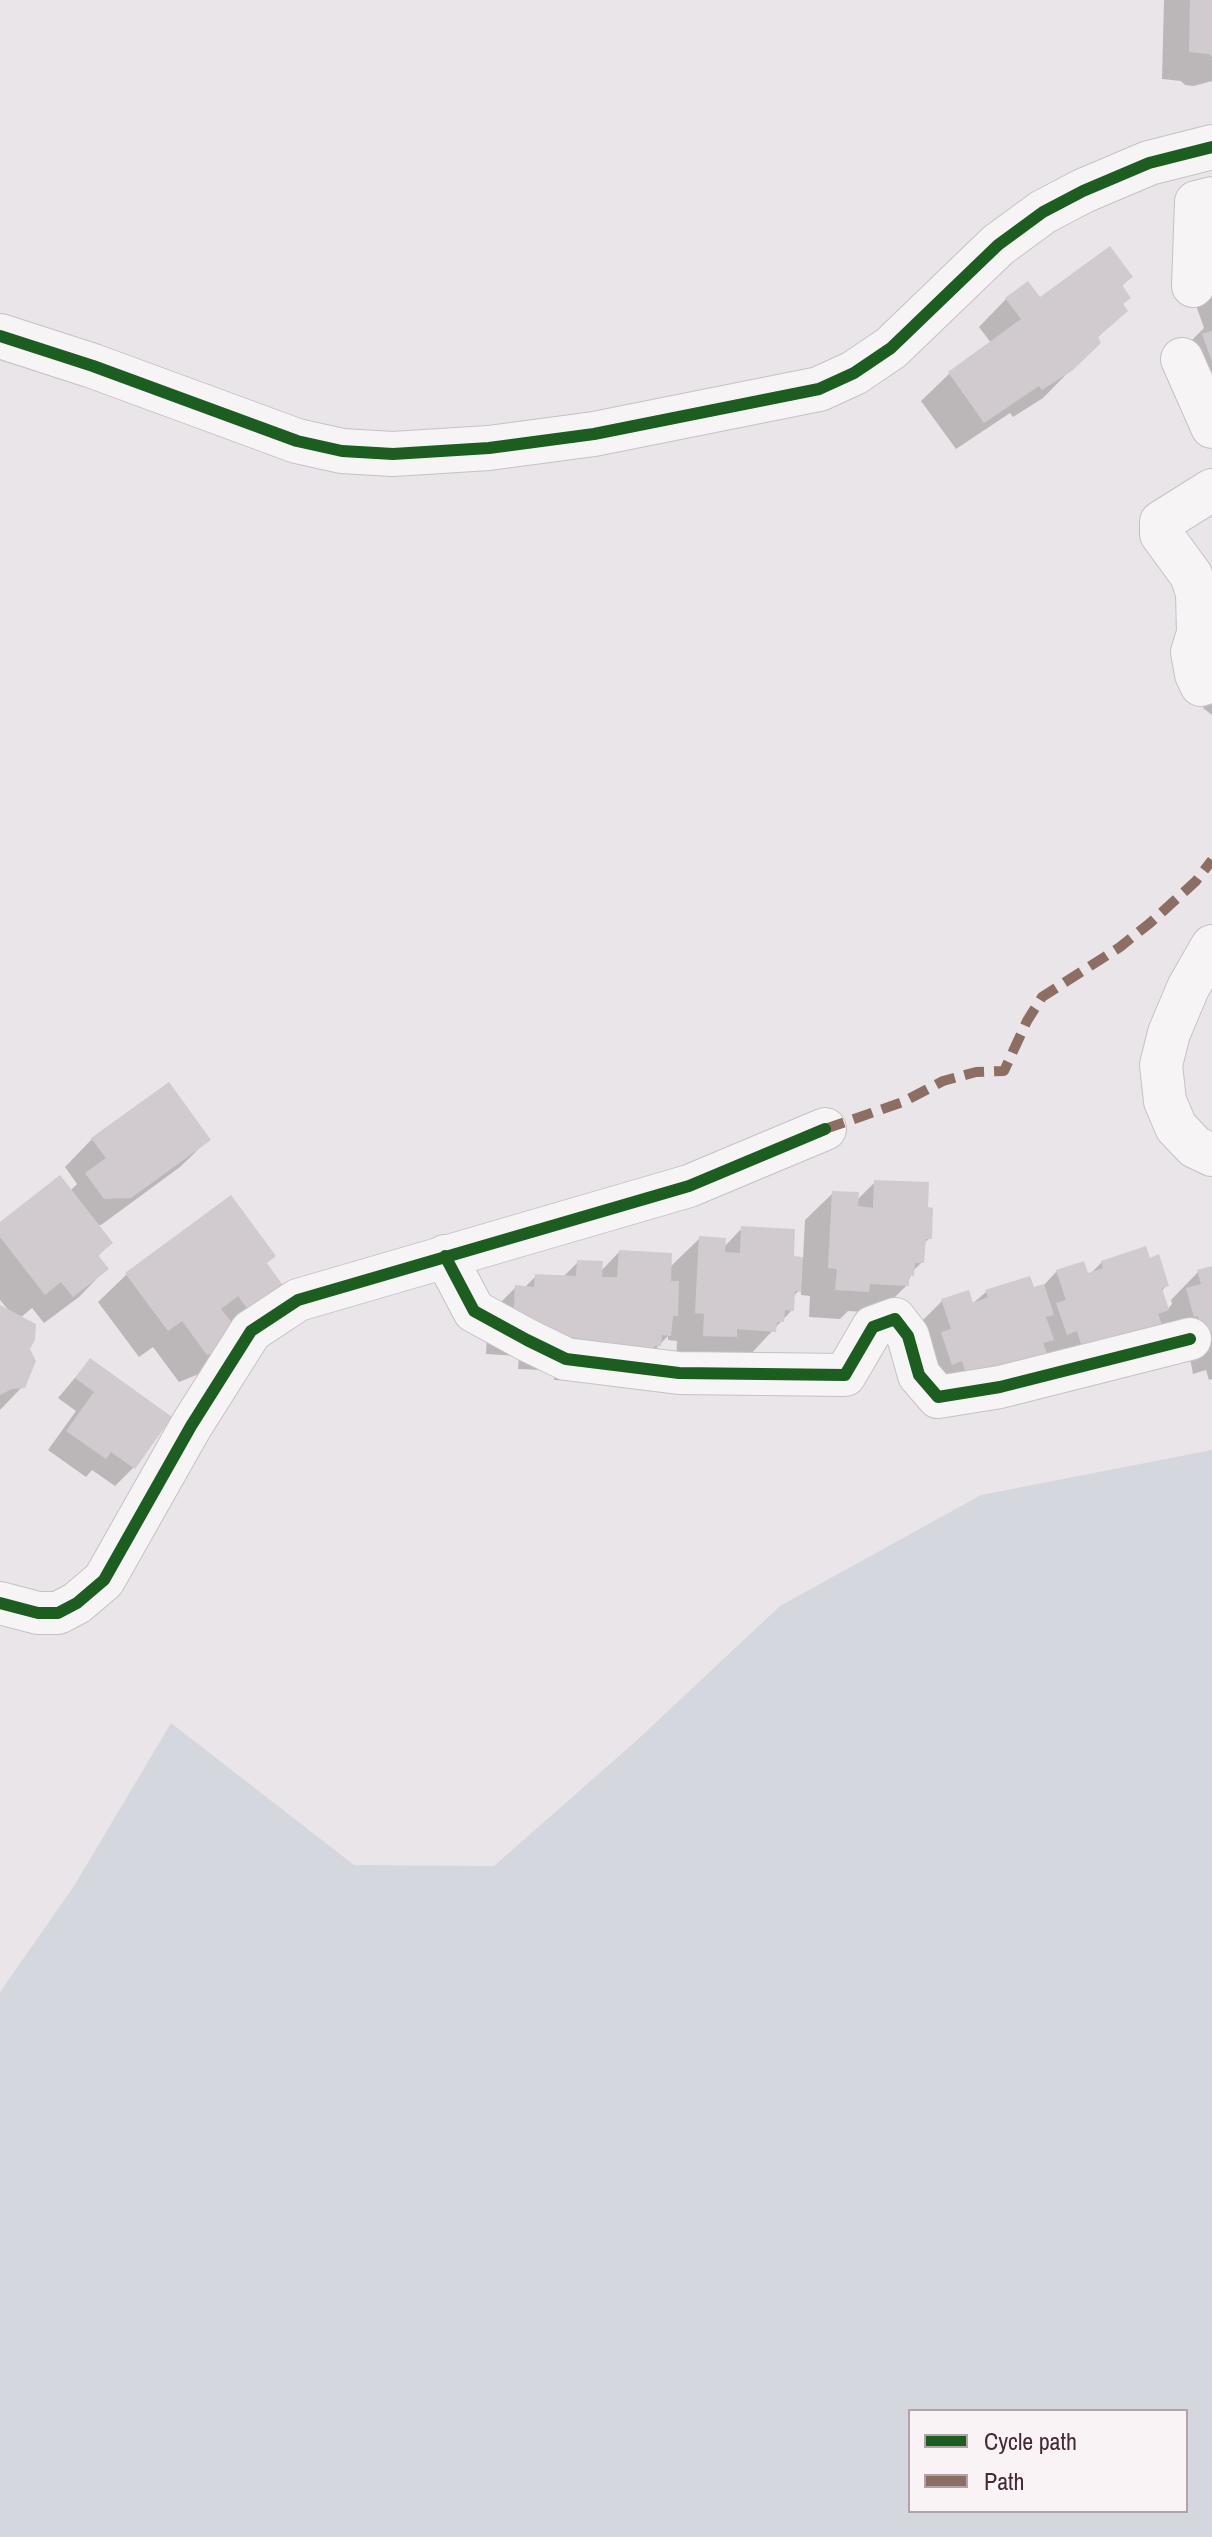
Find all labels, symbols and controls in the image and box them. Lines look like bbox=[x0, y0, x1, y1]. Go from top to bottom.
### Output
legend bbox=[908, 2409, 1188, 2513]
text: Cycle path bbox=[984, 2425, 1077, 2457]
text: Path bbox=[984, 2465, 1025, 2497]

